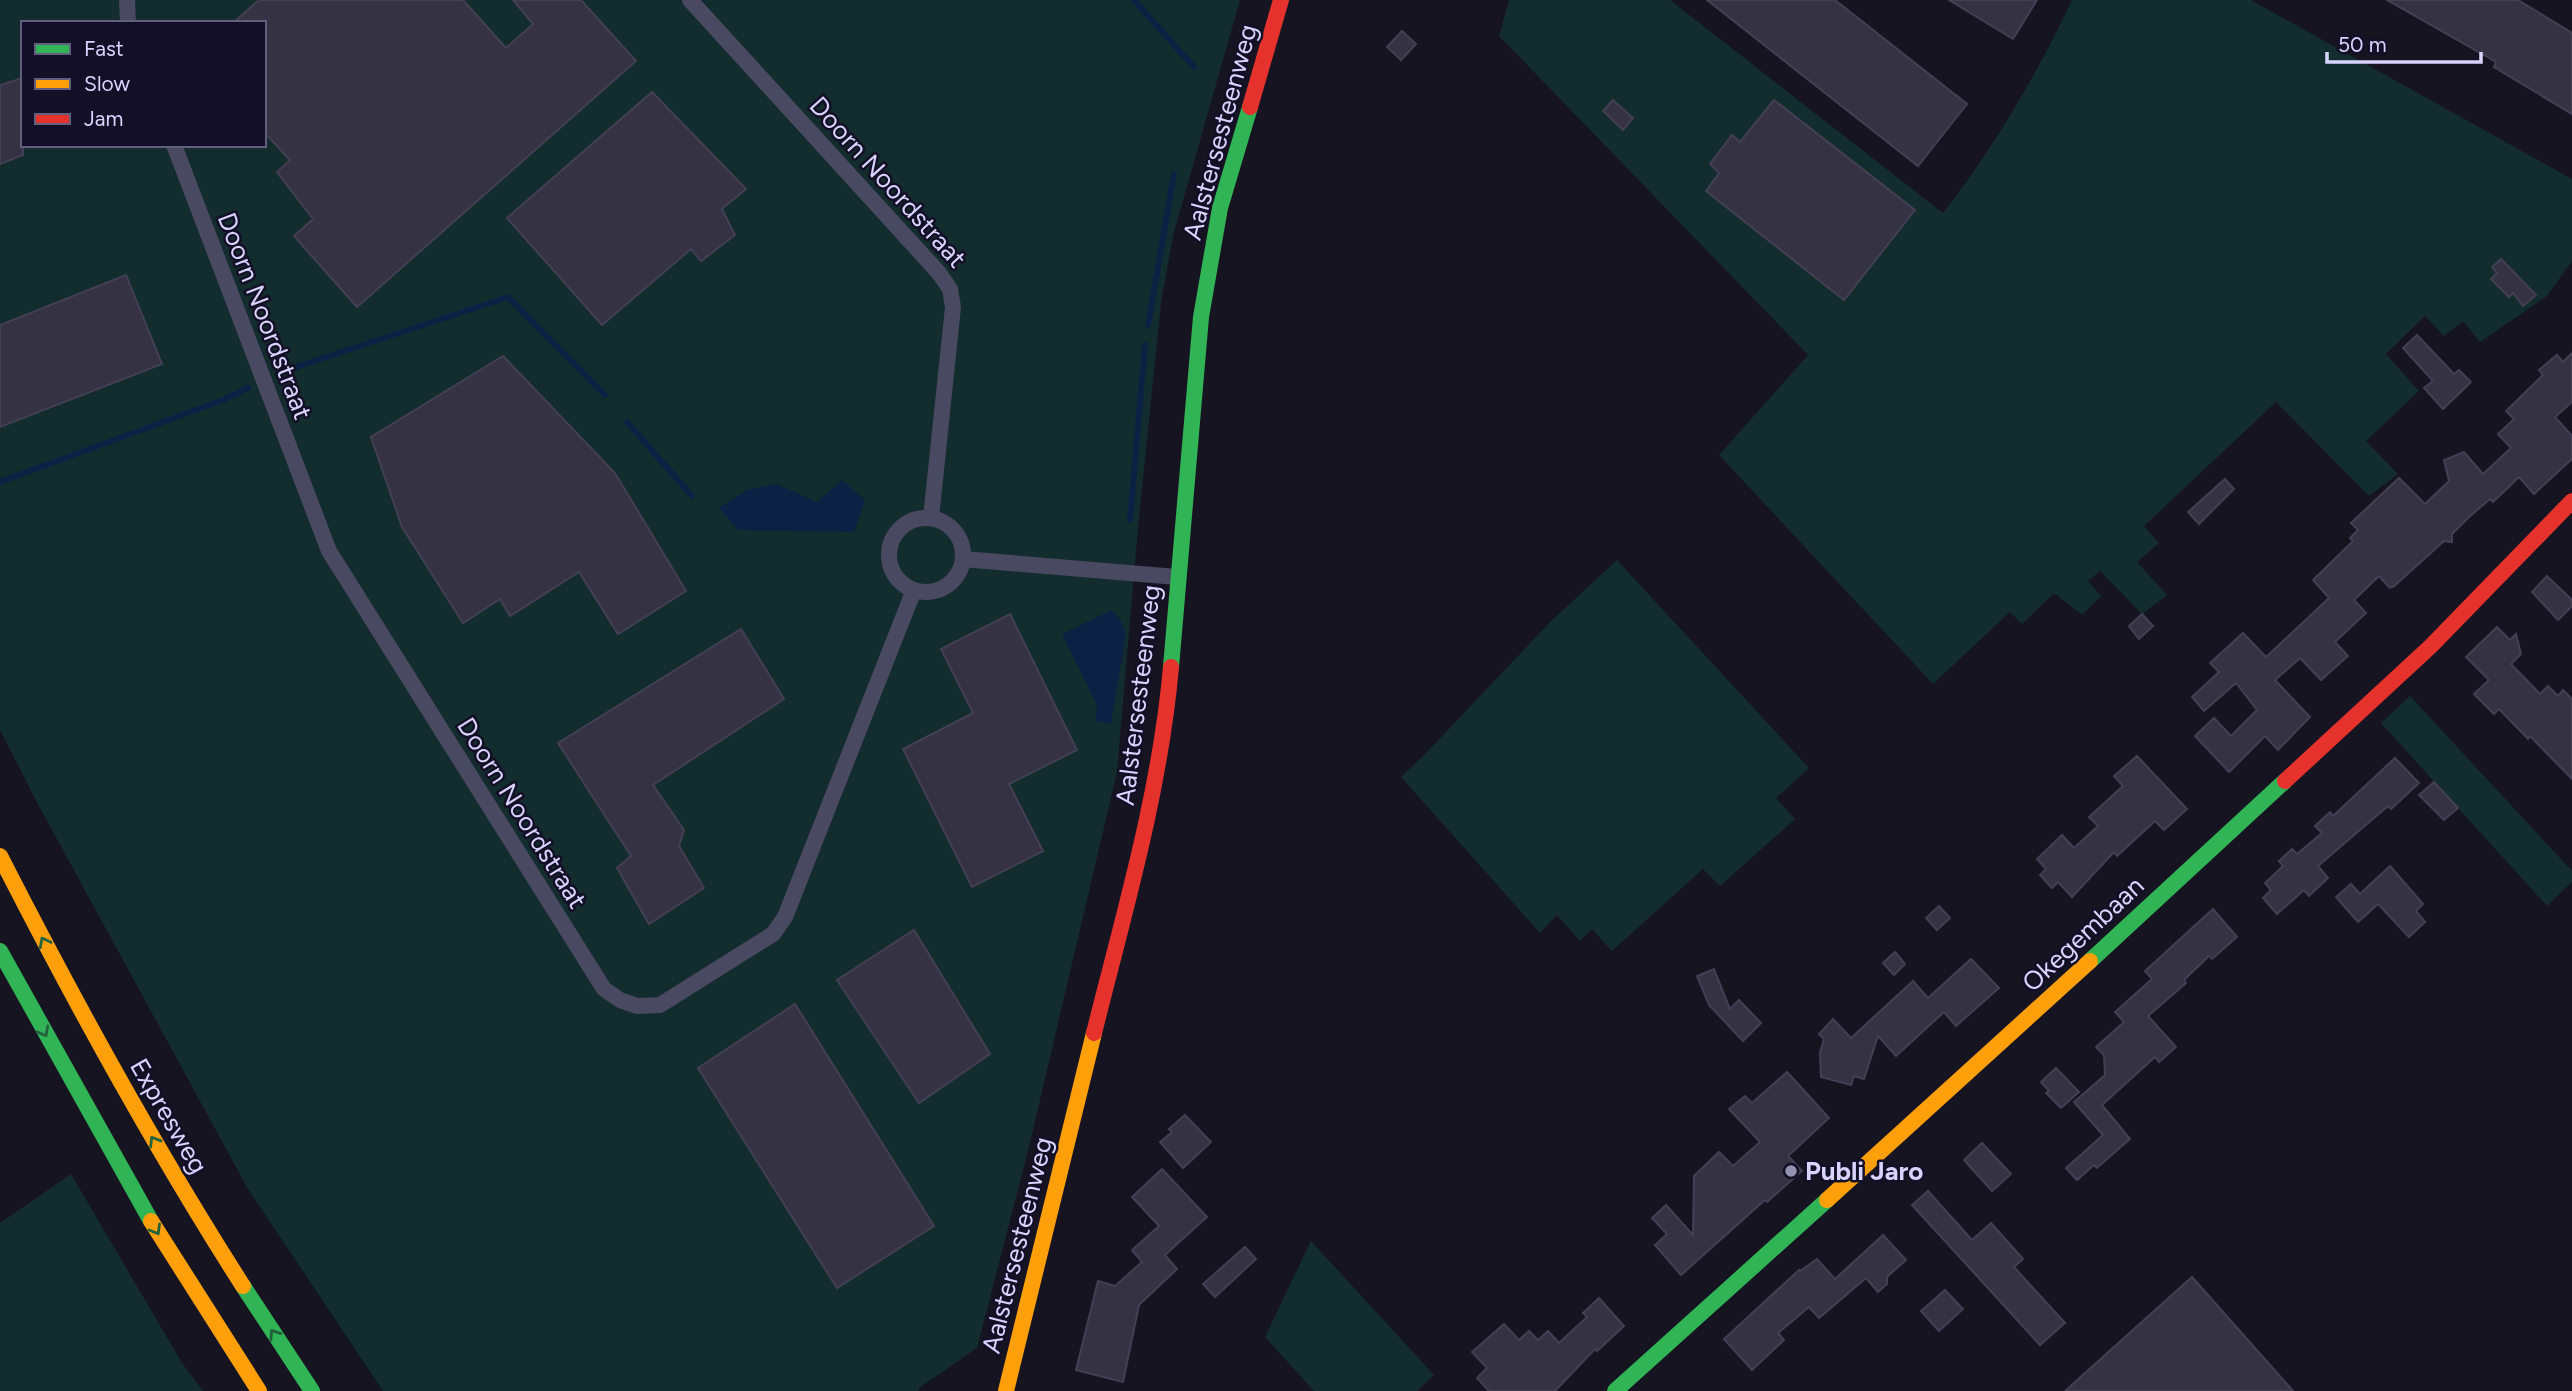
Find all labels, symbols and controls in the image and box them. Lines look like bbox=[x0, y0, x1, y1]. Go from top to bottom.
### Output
legend bbox=[21, 21, 266, 147]
street label: Aalstersesteenweg bbox=[1176, 21, 1264, 243]
scale bar bbox=[2327, 21, 2481, 65]
text: 50 m bbox=[2338, 32, 2387, 57]
text: Fast bbox=[84, 36, 124, 61]
text: Slow bbox=[84, 71, 130, 96]
street label: Doorn Noordstraat bbox=[803, 90, 973, 274]
text: Jam bbox=[84, 106, 123, 131]
street label: Doorn Noordstraat bbox=[211, 208, 319, 424]
street label: Aalstersesteenweg bbox=[1109, 583, 1167, 807]
street label: Doorn Noordstraat bbox=[450, 712, 594, 915]
street label: Okegembaan bbox=[2016, 870, 2150, 998]
one-way arrow bbox=[38, 937, 52, 949]
one-way arrow bbox=[36, 1025, 49, 1037]
street label: Expresweg bbox=[123, 1053, 215, 1179]
street label: Aalstersesteenweg bbox=[975, 1134, 1059, 1356]
one-way arrow bbox=[149, 1136, 162, 1149]
place label: Publi Jaro bbox=[1805, 1155, 1923, 1187]
marker: Publi Jaro bbox=[1783, 1163, 1799, 1179]
one-way arrow bbox=[148, 1223, 161, 1235]
one-way arrow bbox=[270, 1329, 283, 1342]

